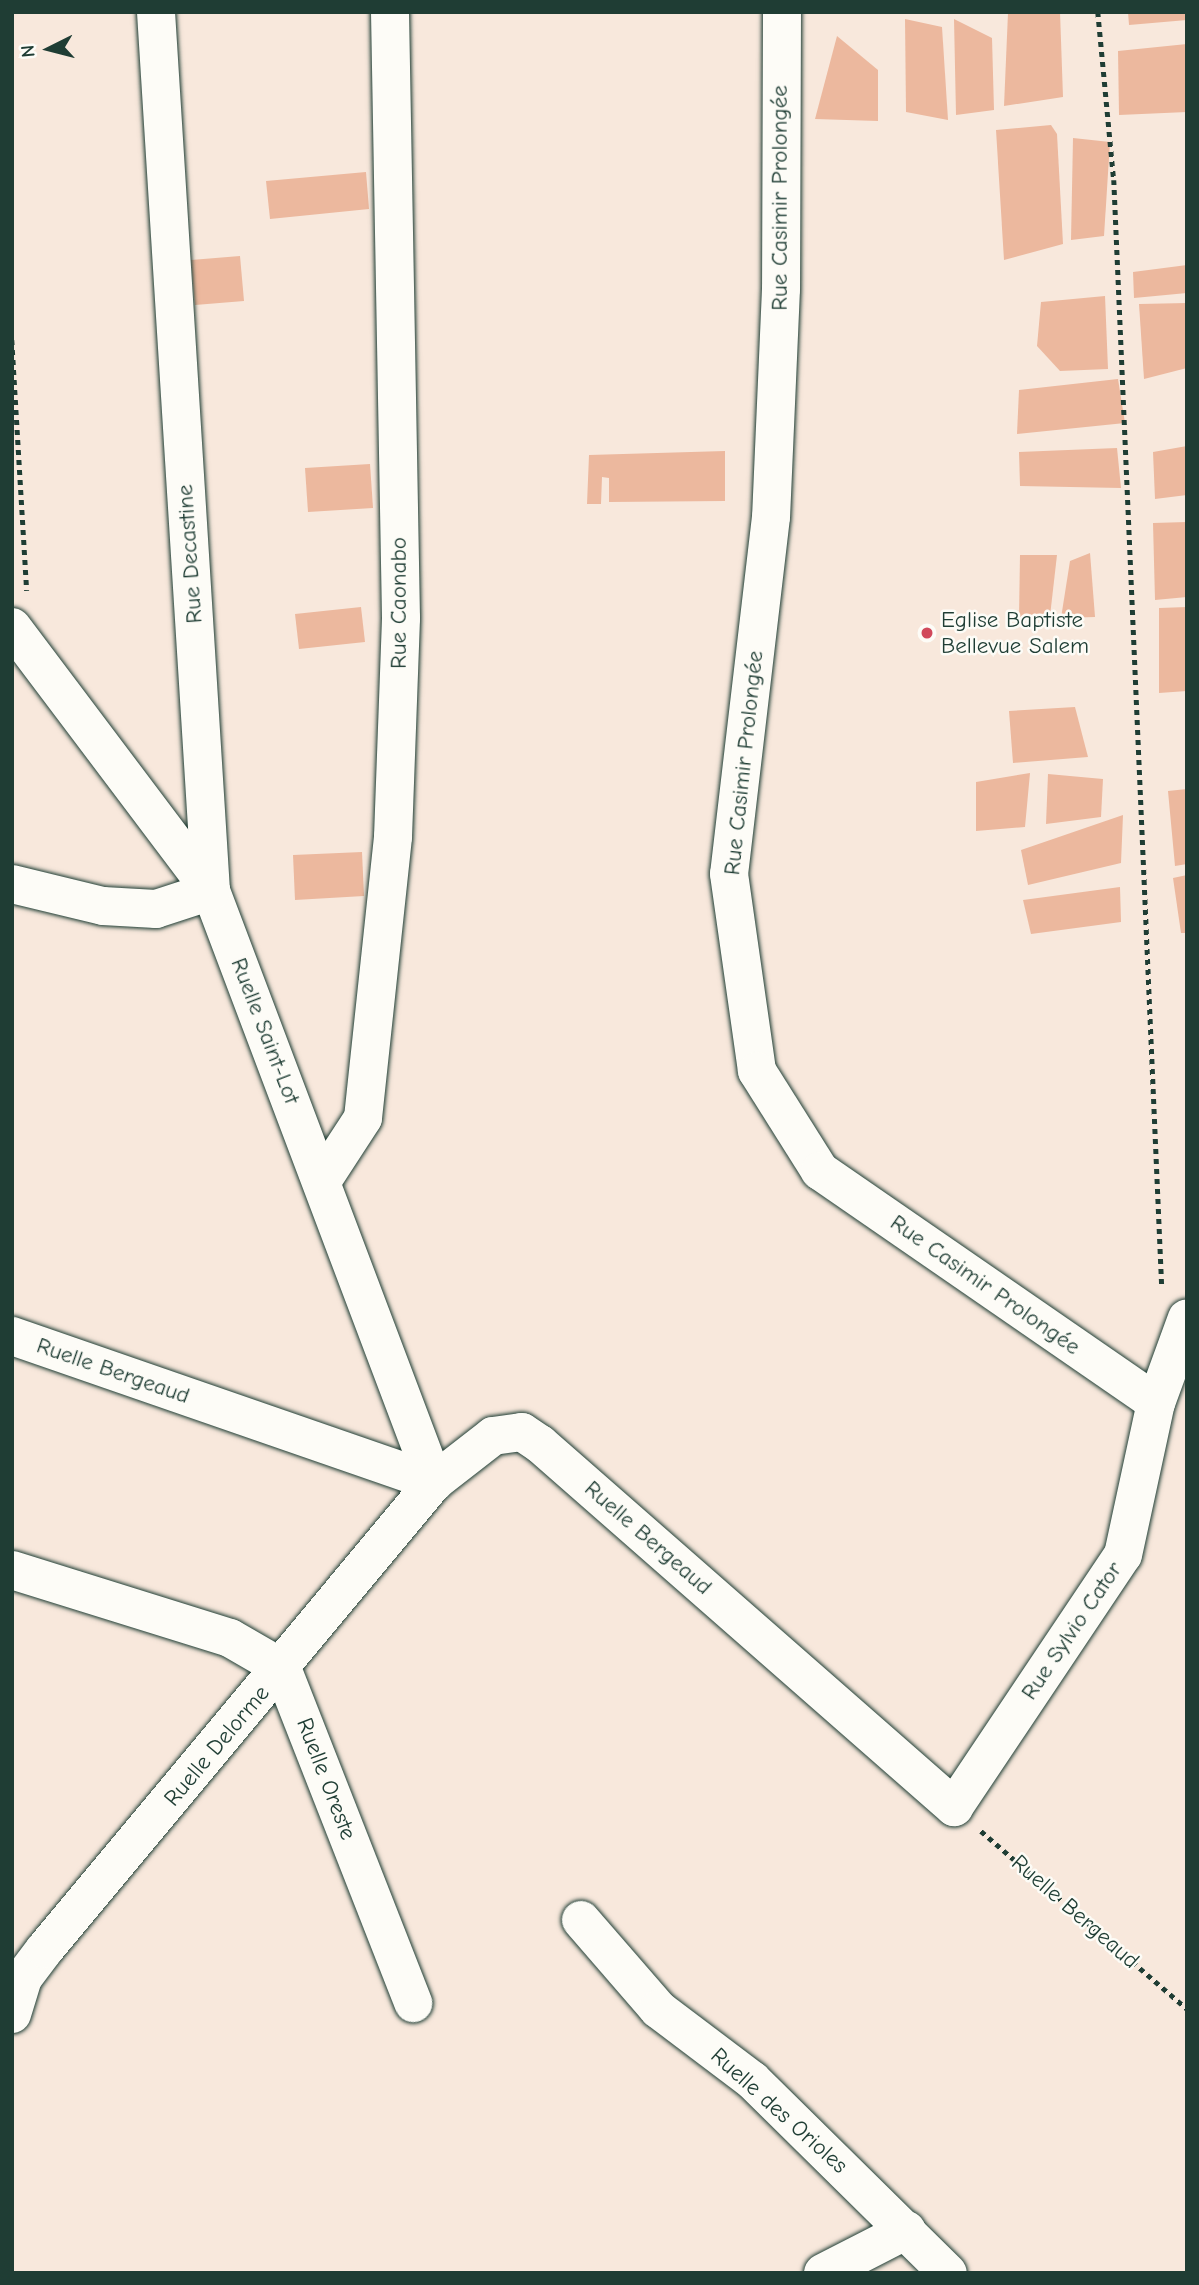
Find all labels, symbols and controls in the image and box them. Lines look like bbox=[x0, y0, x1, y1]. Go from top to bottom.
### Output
north arrow bbox=[14, 14, 84, 84]
text: N bbox=[17, 44, 40, 59]
street label: Rue Casimir Prolongée bbox=[766, 85, 794, 311]
street label: Rue Decastine bbox=[171, 484, 209, 624]
street label: Rue Caonabo bbox=[385, 537, 413, 669]
place label: Eglise Baptiste Bellevue Salem bbox=[941, 606, 1089, 660]
marker: Eglise Baptiste Bellevue Salem bbox=[919, 625, 935, 641]
street label: Rue Casimir Prolongée bbox=[718, 649, 770, 877]
street label: Ruelle Saint-Lot bbox=[224, 954, 306, 1108]
street label: Rue Casimir Prolongée bbox=[885, 1209, 1085, 1361]
street label: Ruelle Bergeaud bbox=[33, 1332, 193, 1410]
street label: Ruelle Bergeaud bbox=[579, 1475, 717, 1601]
street label: Rue Sylvio Cator bbox=[1016, 1557, 1128, 1705]
street label: Ruelle Delorme bbox=[158, 1680, 276, 1812]
street label: Ruelle Oreste bbox=[290, 1714, 362, 1844]
street label: Ruelle Bergeaud bbox=[1006, 1849, 1144, 1975]
street label: Ruelle des Orioles bbox=[705, 2042, 853, 2180]

